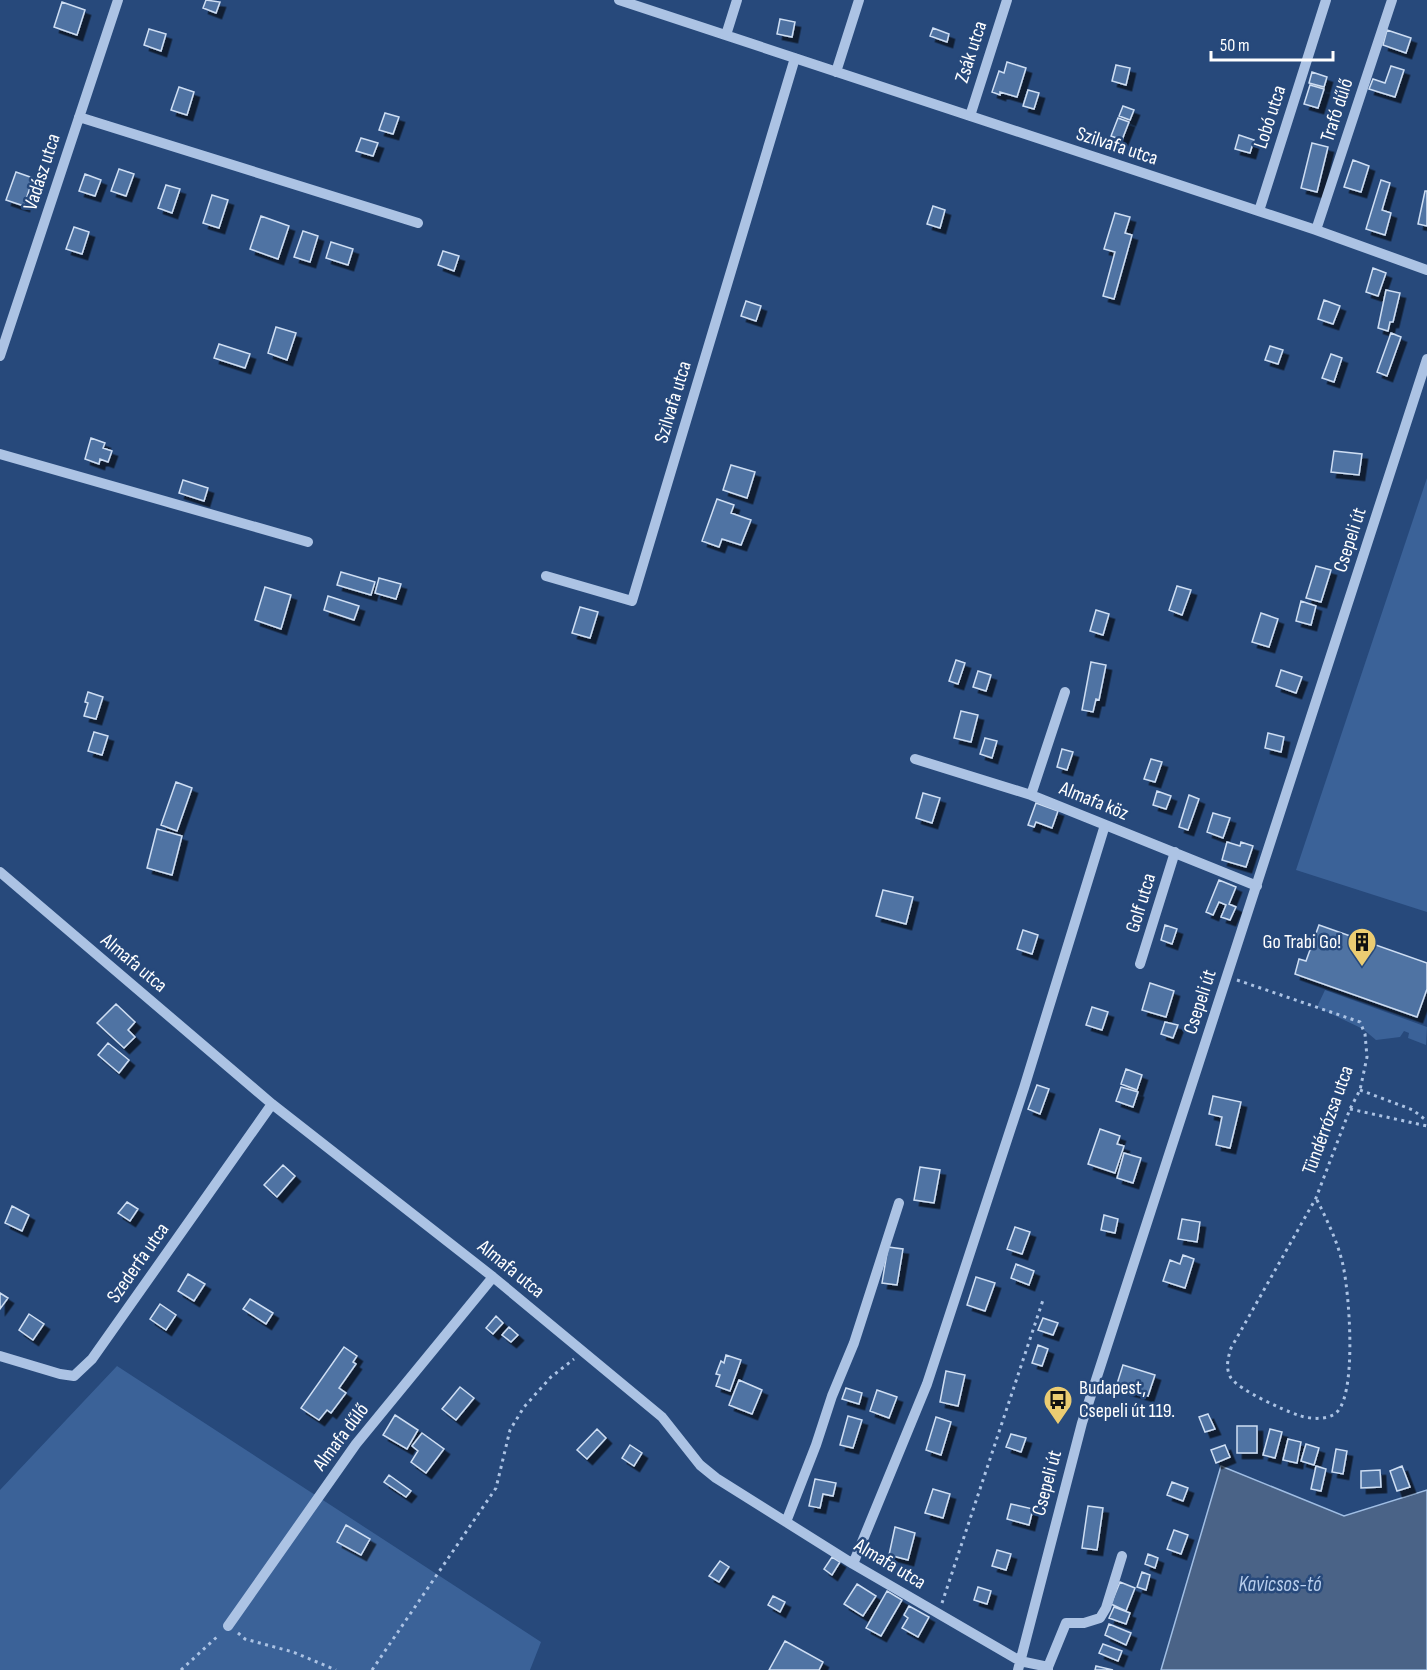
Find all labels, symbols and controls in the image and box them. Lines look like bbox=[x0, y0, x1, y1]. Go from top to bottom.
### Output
street label: Zsák utca bbox=[950, 18, 992, 86]
scale bar bbox=[1211, 24, 1332, 62]
text: 50 m bbox=[1220, 35, 1250, 56]
street label: Trafó dűlő bbox=[1315, 75, 1359, 145]
street label: Lobó utca bbox=[1249, 82, 1291, 152]
street label: Szilvafa utca bbox=[1073, 122, 1161, 170]
street label: Vadász utca bbox=[18, 131, 66, 213]
street label: Szilvafa utca bbox=[649, 358, 697, 446]
street label: Csepeli út bbox=[1328, 505, 1372, 575]
street label: Almafa köz bbox=[1055, 776, 1132, 826]
street label: Golf utca bbox=[1121, 870, 1161, 936]
building icon: Go Trabi Go! bbox=[1346, 926, 1378, 968]
street label: Almafa utca bbox=[95, 928, 172, 998]
place label: Go Trabi Go! bbox=[1262, 930, 1341, 954]
street label: Csepeli út bbox=[1178, 967, 1222, 1037]
street label: Tündérrózsa utca bbox=[1297, 1062, 1359, 1178]
street label: Szederfa utca bbox=[102, 1218, 174, 1308]
street label: Almafa utca bbox=[472, 1234, 549, 1303]
place label: Budapest, Csepeli út 119. bbox=[1079, 1376, 1175, 1423]
bus stop icon: Budapest, Csepeli út 119. bbox=[1042, 1384, 1074, 1426]
street label: Almafa dűlő bbox=[307, 1399, 374, 1476]
street label: Csepeli út bbox=[1027, 1448, 1067, 1518]
street label: Almafa utca bbox=[849, 1533, 930, 1595]
water label: Kavicsos-tó bbox=[1239, 1572, 1322, 1597]

